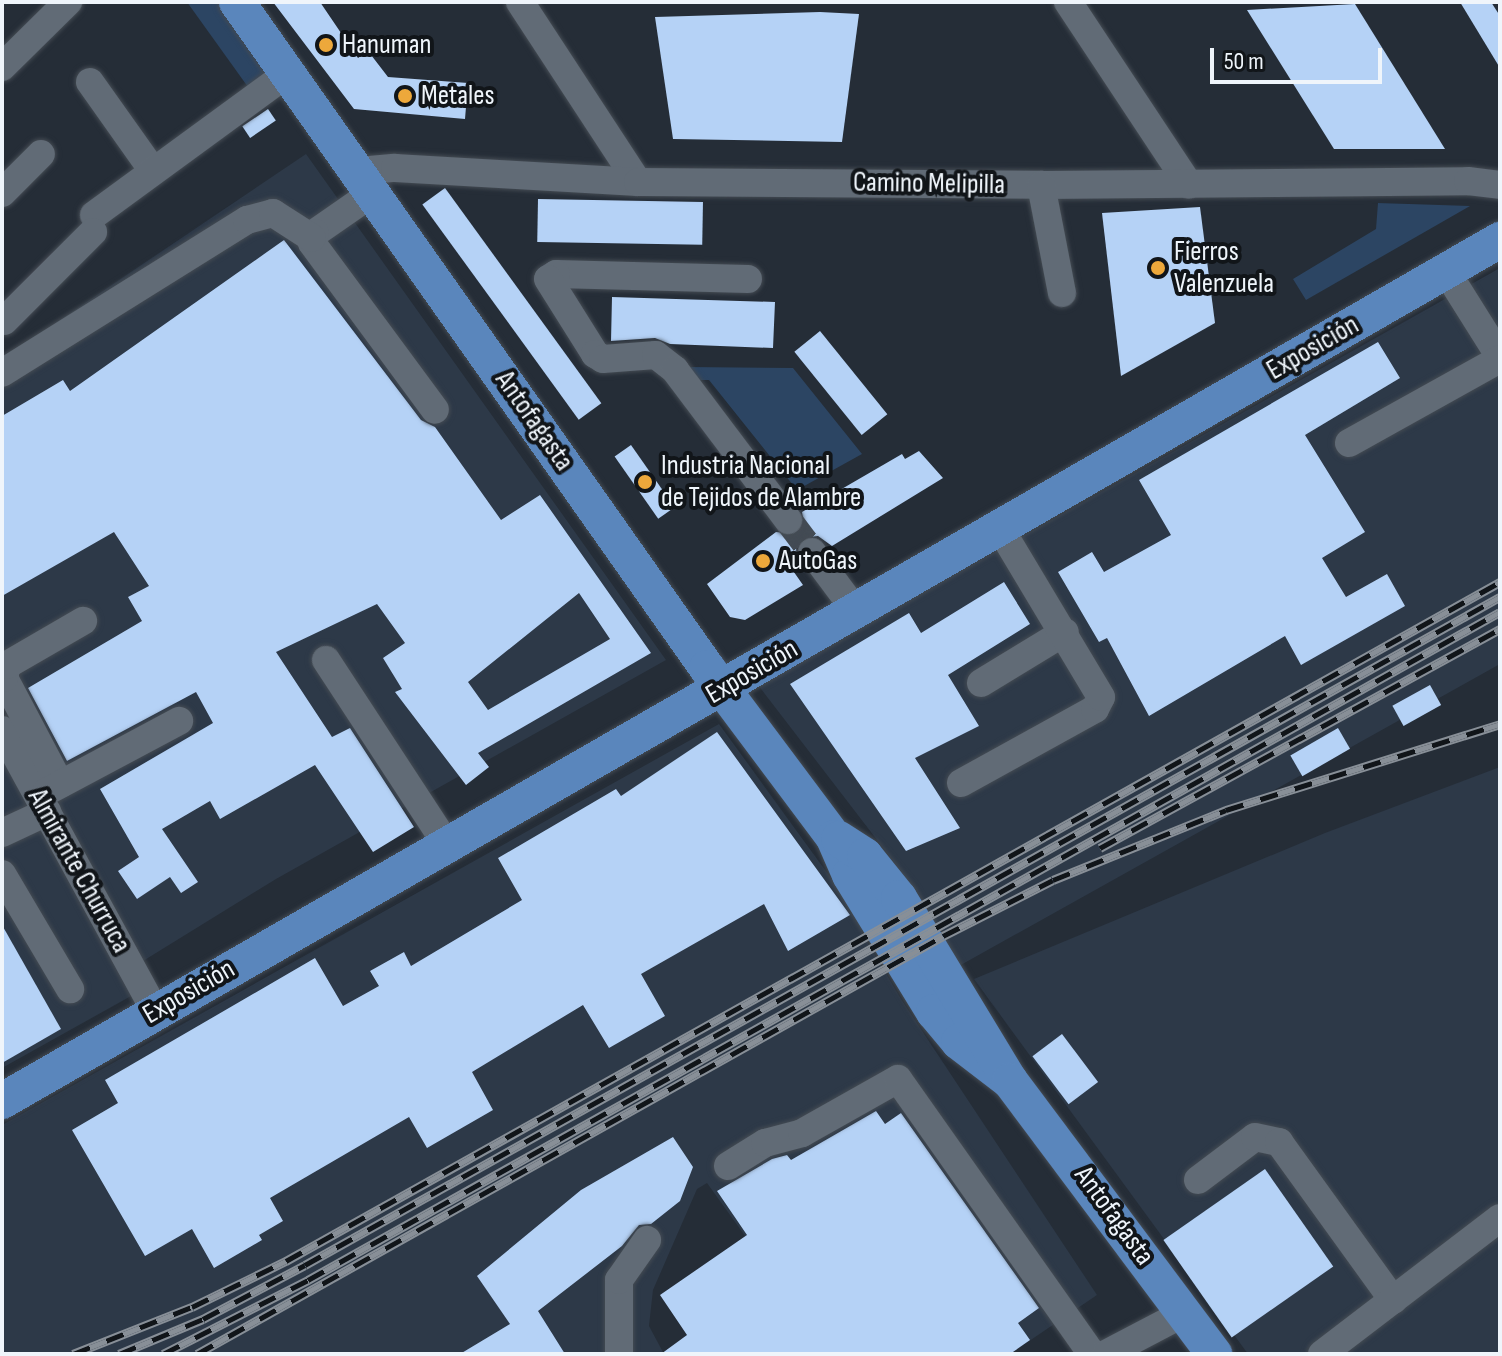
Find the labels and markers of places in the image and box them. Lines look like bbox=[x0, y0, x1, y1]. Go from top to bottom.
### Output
place label: Hanuman bbox=[342, 28, 431, 62]
marker: Hanuman bbox=[317, 36, 335, 54]
place label: Metales bbox=[421, 79, 494, 113]
marker: Metales bbox=[396, 87, 414, 105]
place label: Fierros Valenzuela bbox=[1174, 235, 1274, 301]
marker: Fierros Valenzuela bbox=[1149, 259, 1167, 277]
place label: Industria Nacional de Tejidos de Alambre bbox=[661, 449, 861, 515]
marker: Industria Nacional de Tejidos de Alambre bbox=[636, 473, 654, 491]
place label: AutoGas bbox=[779, 544, 857, 578]
marker: AutoGas bbox=[754, 552, 772, 570]

